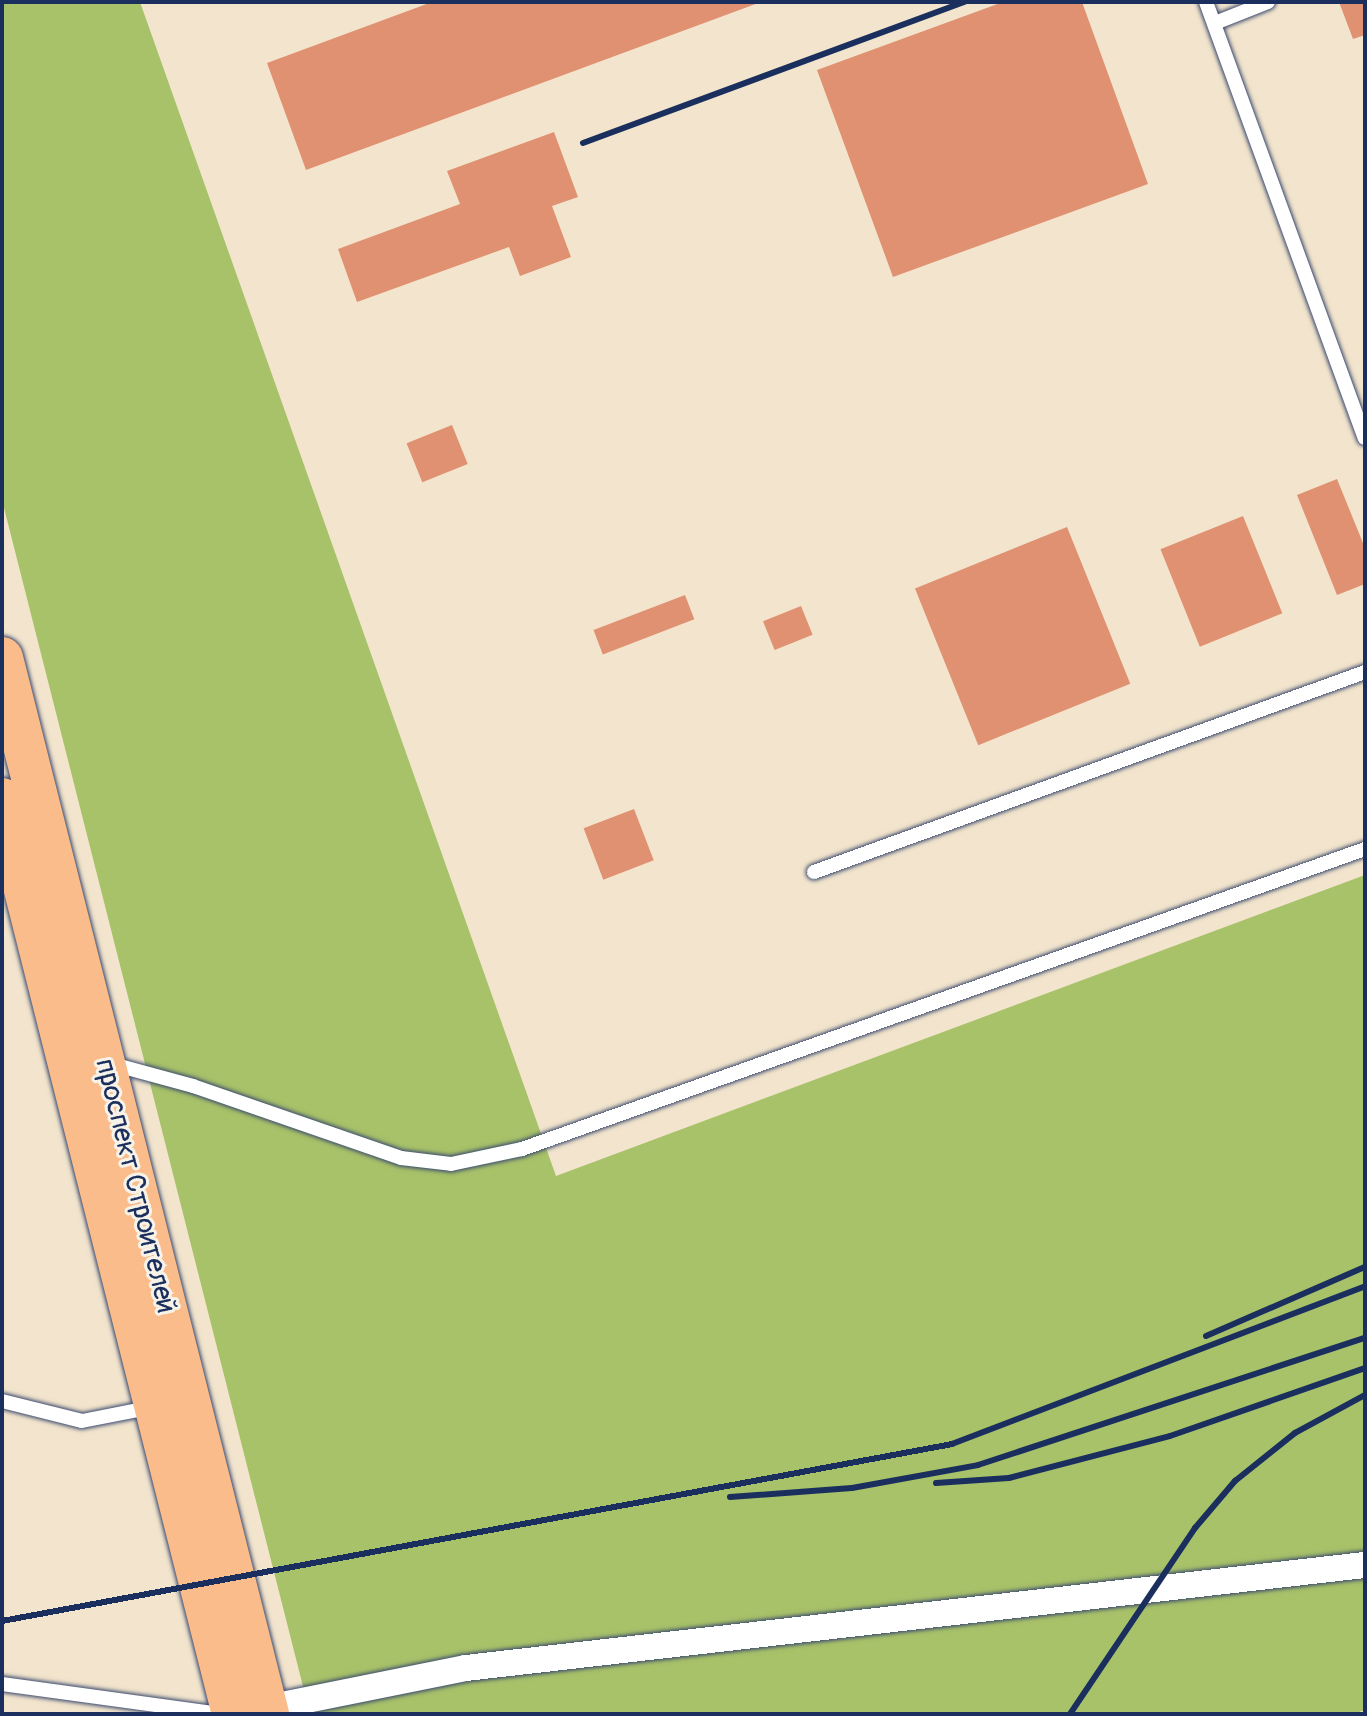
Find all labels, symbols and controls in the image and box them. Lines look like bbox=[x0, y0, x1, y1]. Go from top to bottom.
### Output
street label: проспект Строителей bbox=[87, 1055, 183, 1317]

